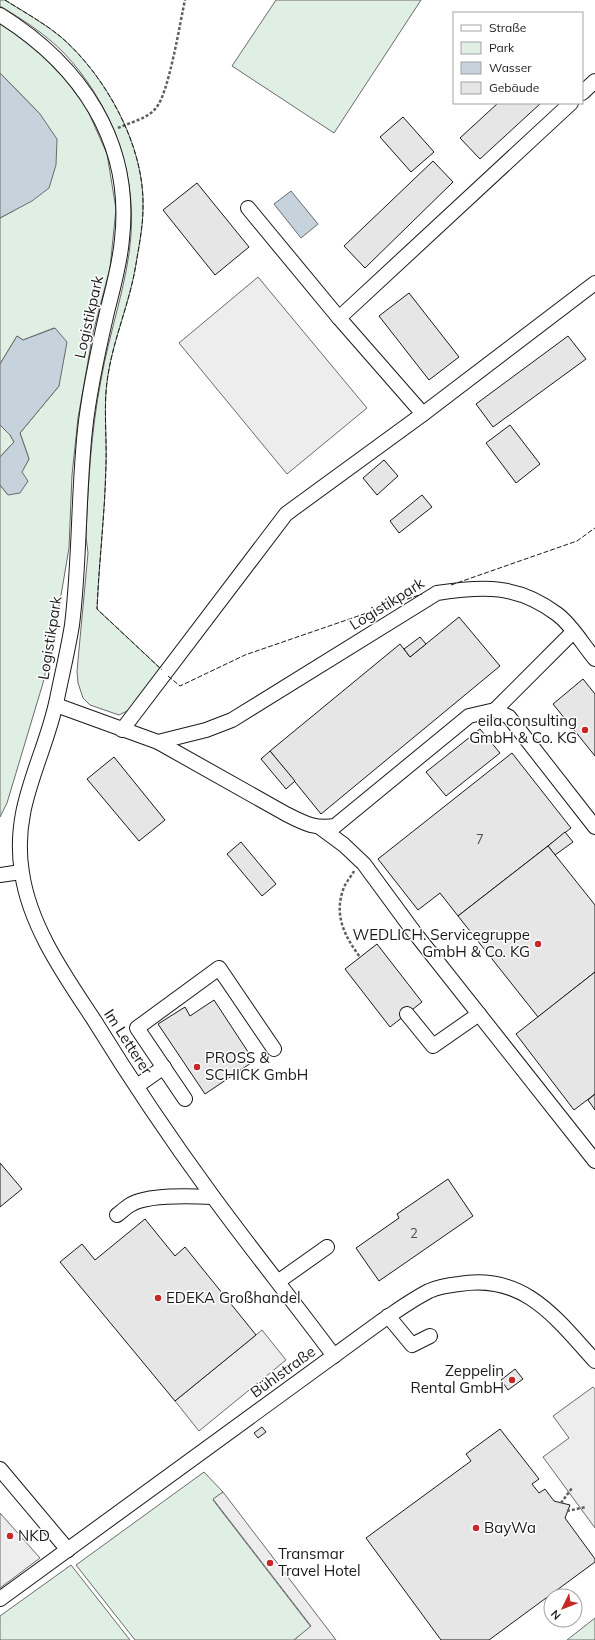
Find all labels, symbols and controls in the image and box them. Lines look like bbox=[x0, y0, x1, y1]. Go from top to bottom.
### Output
legend bbox=[453, 12, 583, 104]
text: Straße bbox=[489, 20, 526, 35]
text: Park bbox=[489, 40, 515, 55]
text: Wasser bbox=[489, 60, 532, 75]
text: Gebäude bbox=[489, 80, 539, 95]
street label: Logistikpark bbox=[70, 273, 107, 360]
street label: Logistikpark bbox=[346, 573, 428, 634]
street label: Logistikpark bbox=[34, 595, 66, 681]
place label: eila consulting GmbH & Co. KG bbox=[469, 711, 577, 747]
marker: eila consulting GmbH & Co. KG bbox=[580, 725, 590, 735]
house number: 7 bbox=[476, 831, 484, 847]
place label: WEDLICH. Servicegruppe GmbH & Co. KG bbox=[352, 925, 530, 961]
marker: WEDLICH. Servicegruppe GmbH & Co. KG bbox=[533, 939, 543, 949]
street label: Im Letterer bbox=[100, 1005, 157, 1079]
place label: PROSS & SCHICK GmbH bbox=[205, 1048, 308, 1084]
marker: PROSS & SCHICK GmbH bbox=[192, 1062, 202, 1072]
house number: 2 bbox=[410, 1225, 418, 1241]
place label: EDEKA Großhandel bbox=[166, 1288, 301, 1307]
marker: EDEKA Großhandel bbox=[153, 1293, 163, 1303]
street label: Bühlstraße bbox=[246, 1342, 319, 1402]
place label: Zeppelin Rental GmbH bbox=[410, 1361, 504, 1397]
marker: Zeppelin Rental GmbH bbox=[507, 1375, 517, 1385]
place label: BayWa bbox=[484, 1518, 536, 1537]
marker: BayWa bbox=[471, 1523, 481, 1533]
place label: NKD bbox=[18, 1526, 50, 1545]
marker: NKD bbox=[5, 1531, 15, 1541]
place label: Transmar Travel Hotel bbox=[278, 1544, 361, 1580]
marker: Transmar Travel Hotel bbox=[265, 1558, 275, 1568]
north arrow bbox=[543, 1588, 583, 1628]
text: N bbox=[548, 1607, 564, 1623]

